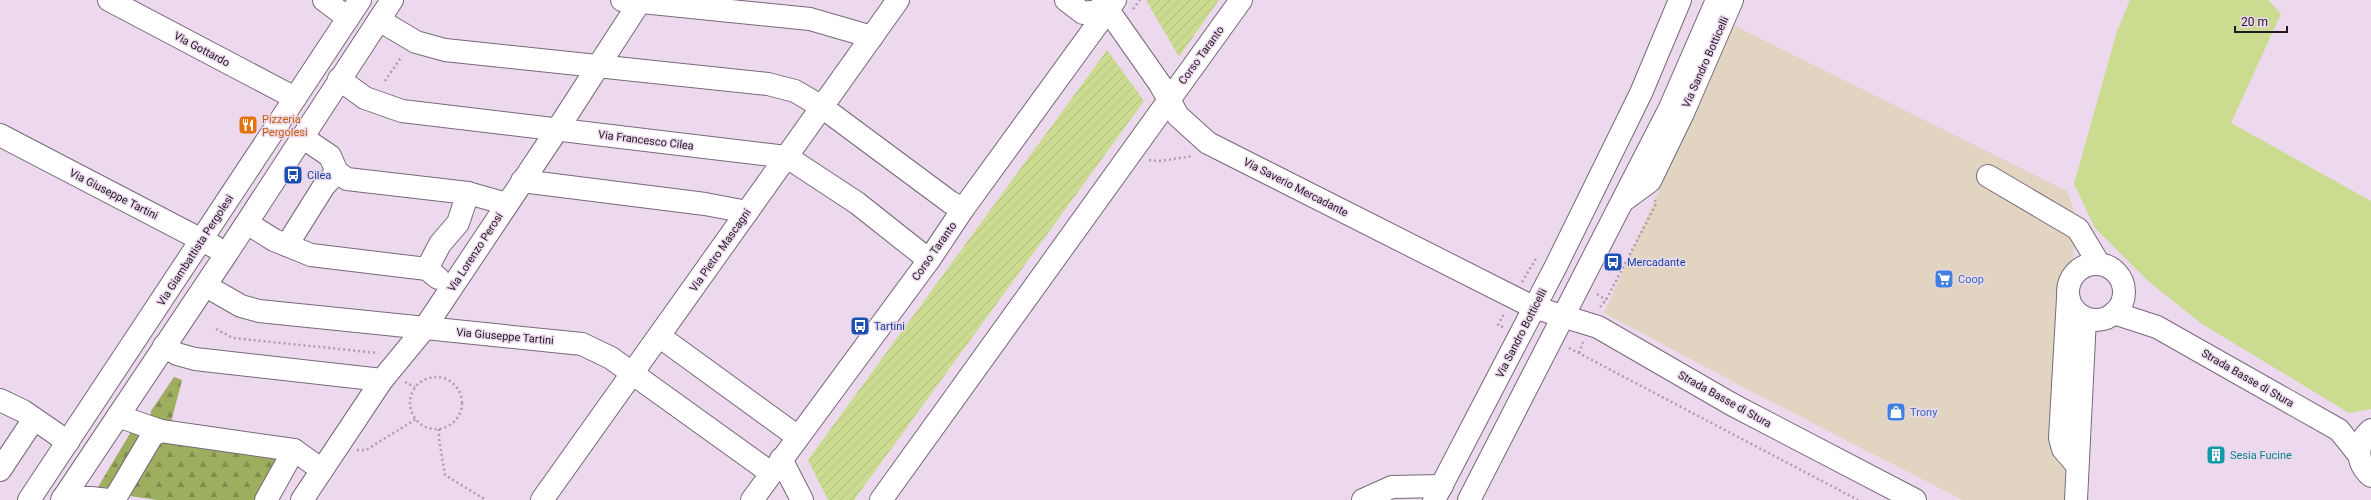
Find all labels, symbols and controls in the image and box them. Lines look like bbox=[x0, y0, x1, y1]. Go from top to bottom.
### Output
scale bar bbox=[2235, 8, 2287, 34]
street label: Via Sandro Botticelli bbox=[1680, 15, 1731, 110]
text: 20 m bbox=[2241, 15, 2268, 29]
street label: Corso Taranto bbox=[1176, 24, 1227, 87]
street label: Via Gottardo bbox=[172, 29, 232, 70]
place label: Pizzeria Pergolesi bbox=[262, 113, 308, 139]
restaurant icon: Pizzeria Pergolesi bbox=[237, 114, 259, 136]
street label: Via Francesco Cilea bbox=[597, 128, 695, 153]
street label: Via Saverio Mercadante bbox=[1241, 155, 1350, 220]
bus stop icon: Cilea bbox=[282, 164, 304, 186]
street label: Via Giuseppe Tartini bbox=[67, 166, 160, 222]
place label: Cilea bbox=[307, 169, 331, 182]
street label: Via Giambattista Pergolesi bbox=[155, 192, 236, 308]
street label: Via Pietro Mascagni bbox=[687, 206, 754, 294]
street label: Via Lorenzo Perosi bbox=[445, 210, 506, 294]
street label: Corso Taranto bbox=[909, 219, 959, 283]
bus stop icon: Mercadante bbox=[1602, 251, 1624, 273]
place label: Mercadante bbox=[1627, 256, 1686, 269]
supermarket icon: Coop bbox=[1933, 268, 1955, 290]
place label: Coop bbox=[1958, 273, 1984, 286]
street label: Via Sandro Botticelli bbox=[1493, 286, 1550, 380]
bus stop icon: Tartini bbox=[849, 315, 871, 337]
place label: Tartini bbox=[874, 320, 905, 333]
street label: Via Giuseppe Tartini bbox=[456, 326, 554, 347]
street label: Strada Basse di Stura bbox=[2199, 347, 2296, 410]
street label: Strada Basse di Stura bbox=[1676, 368, 1774, 430]
shop icon: Trony bbox=[1885, 401, 1907, 423]
place label: Trony bbox=[1910, 406, 1938, 419]
building icon: Sesia Fucine bbox=[2205, 444, 2227, 466]
place label: Sesia Fucine bbox=[2230, 449, 2292, 462]

